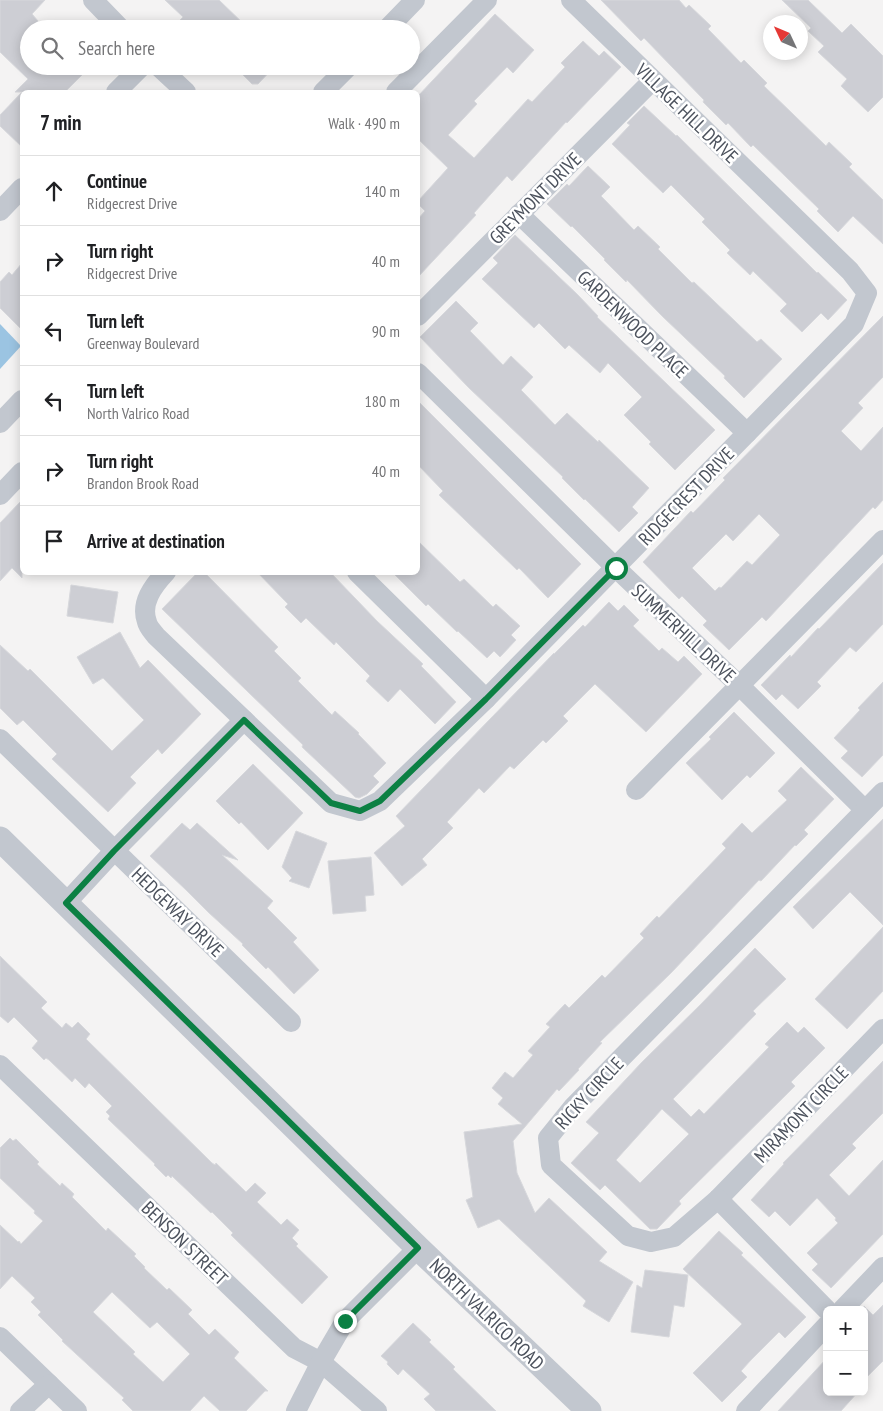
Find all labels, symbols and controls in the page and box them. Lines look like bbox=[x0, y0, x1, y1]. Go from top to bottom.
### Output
north arrow bbox=[763, 15, 808, 60]
search box bbox=[20, 20, 420, 75]
icon: search bbox=[38, 34, 66, 62]
text: Search here bbox=[78, 36, 155, 60]
street label: VILLAGE HILL DRIVE bbox=[630, 57, 743, 168]
text: 7 min bbox=[40, 109, 82, 136]
text: Walk · 490 m bbox=[328, 113, 400, 133]
street label: GREYMONT DRIVE bbox=[484, 147, 586, 249]
text: Continue bbox=[87, 169, 147, 193]
icon: ahead bbox=[40, 177, 68, 205]
text: 140 m bbox=[365, 181, 400, 201]
text: Ridgecrest Drive bbox=[87, 193, 177, 213]
text: Turn right bbox=[87, 239, 153, 263]
icon: right bbox=[40, 247, 68, 275]
text: 40 m bbox=[372, 251, 400, 271]
text: Ridgecrest Drive bbox=[87, 263, 177, 283]
street label: GARDENWOOD PLACE bbox=[572, 265, 694, 383]
text: Turn left bbox=[87, 309, 144, 333]
icon: left bbox=[40, 317, 68, 345]
text: 90 m bbox=[372, 321, 400, 341]
text: Greenway Boulevard bbox=[87, 333, 200, 353]
text: Turn left bbox=[87, 379, 144, 403]
icon: left bbox=[40, 387, 68, 415]
text: 180 m bbox=[365, 391, 400, 411]
text: North Valrico Road bbox=[87, 403, 190, 423]
street label: RIDGECREST DRIVE bbox=[633, 442, 739, 550]
text: Turn right bbox=[87, 449, 153, 473]
icon: right bbox=[40, 457, 68, 485]
text: 40 m bbox=[372, 461, 400, 481]
text: Brandon Brook Road bbox=[87, 473, 199, 493]
icon: arrive bbox=[40, 527, 68, 555]
text: Arrive at destination bbox=[87, 529, 225, 553]
route start bbox=[605, 557, 628, 580]
street label: SUMMERHILL DRIVE bbox=[627, 579, 741, 687]
street label: HEDGEWAY DRIVE bbox=[127, 862, 229, 962]
street label: RICKY CIRCLE bbox=[550, 1052, 628, 1134]
street label: MIRAMONT CIRCLE bbox=[749, 1061, 853, 1167]
street label: BENSON STREET bbox=[137, 1196, 234, 1290]
street label: NORTH VALRICO ROAD bbox=[425, 1253, 549, 1375]
map controls bbox=[823, 1306, 868, 1396]
button: + bbox=[823, 1306, 868, 1351]
route end bbox=[334, 1310, 357, 1333]
button: − bbox=[823, 1351, 868, 1396]

